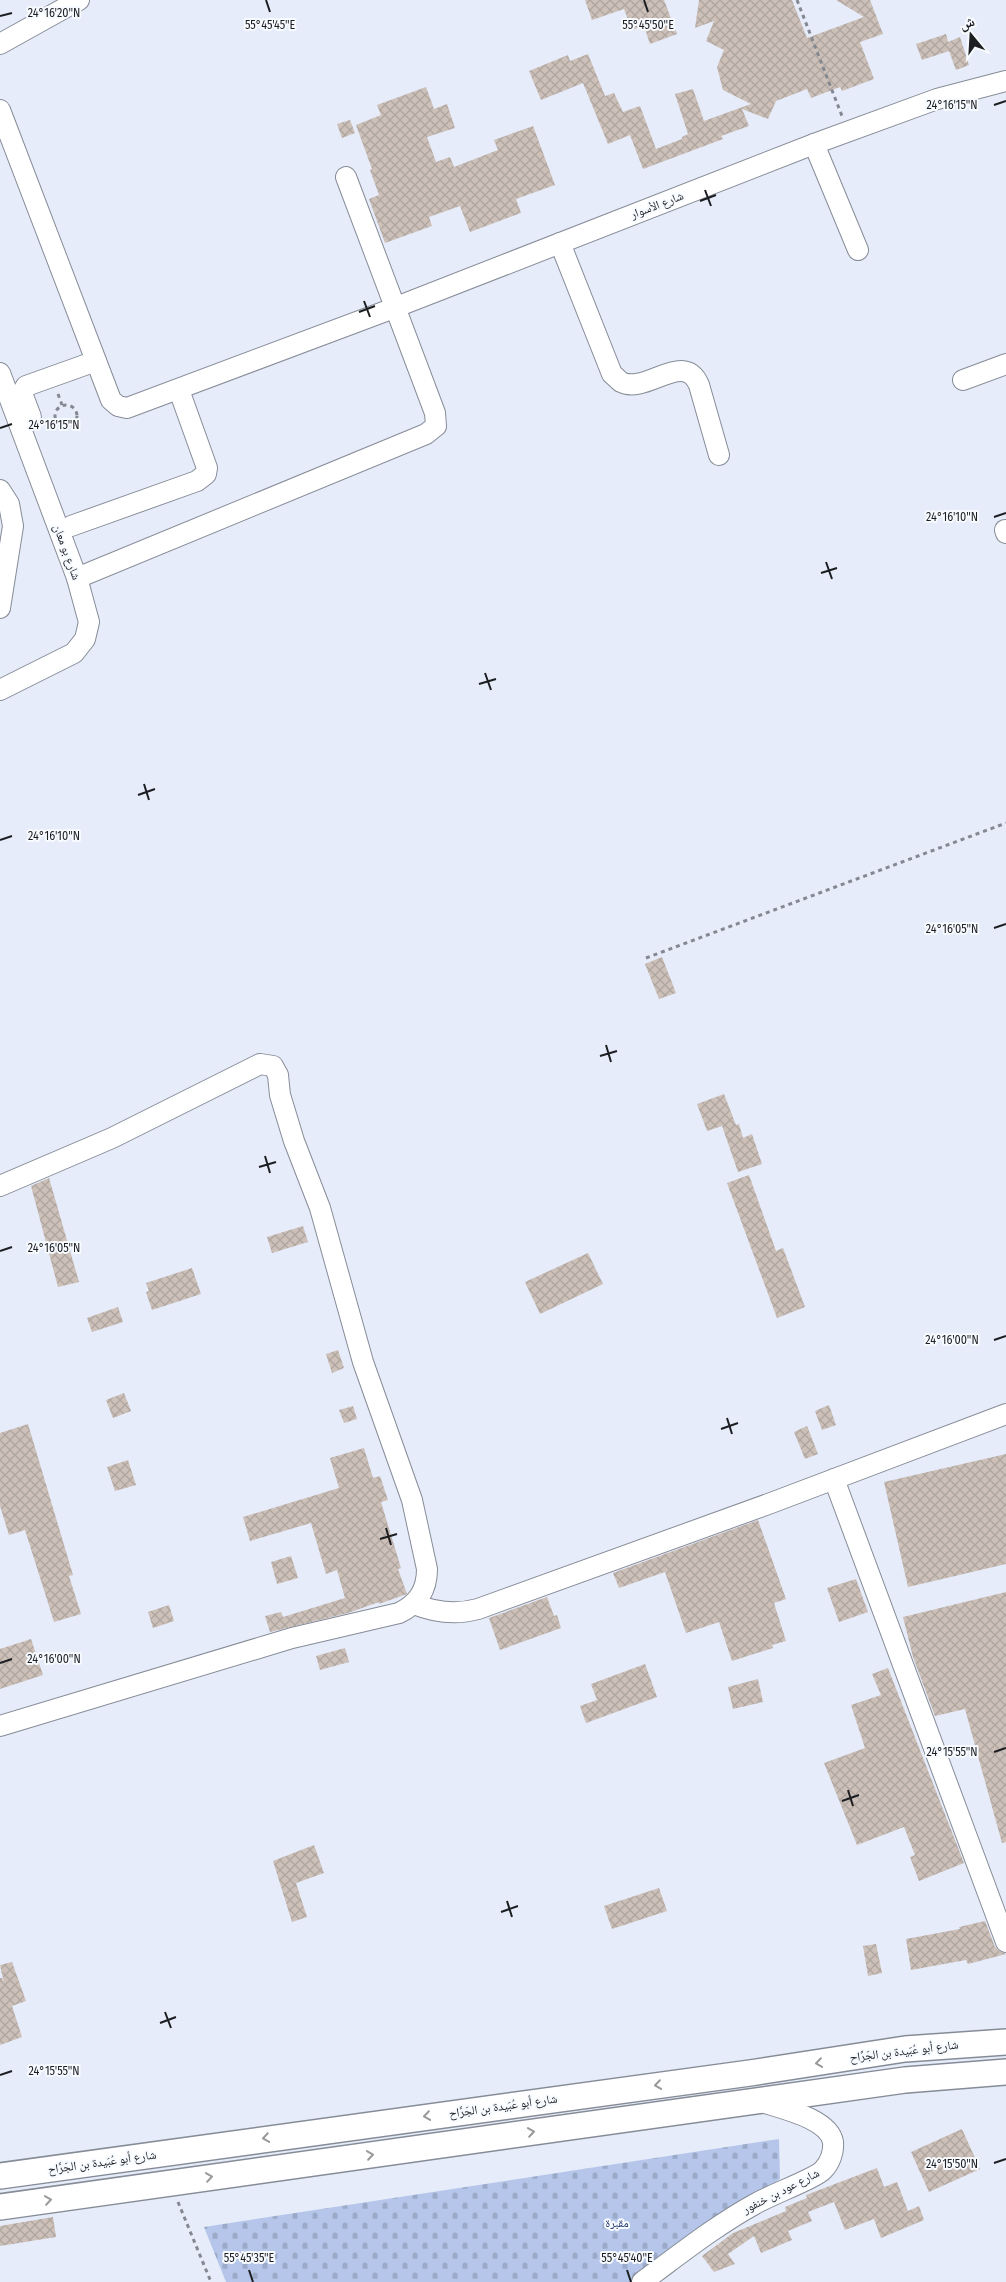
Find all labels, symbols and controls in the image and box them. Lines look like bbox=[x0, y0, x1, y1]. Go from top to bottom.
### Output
text: 24°16'20"N bbox=[28, 6, 80, 20]
north arrow bbox=[946, 10, 996, 60]
text: ش bbox=[957, 13, 977, 33]
text: 55°45'45"E bbox=[245, 18, 295, 32]
text: 55°45'50"E bbox=[622, 18, 674, 32]
text: 24°16'15"N bbox=[927, 98, 977, 112]
street label: شارع الأسوار bbox=[628, 188, 686, 223]
text: 24°16'15"N bbox=[29, 418, 79, 432]
text: 24°16'10"N bbox=[926, 510, 978, 524]
street label: شارع بو معان bbox=[50, 522, 84, 582]
text: 24°16'10"N bbox=[28, 829, 80, 843]
text: 24°16'05"N bbox=[926, 922, 978, 936]
text: 24°16'05"N bbox=[28, 1241, 80, 1255]
text: 24°16'00"N bbox=[925, 1333, 979, 1347]
text: 24°16'00"N bbox=[27, 1652, 81, 1666]
text: 24°15'55"N bbox=[926, 1745, 978, 1759]
street label: شارع أبو عُبَيدة بن الجَرَّاح bbox=[849, 2037, 959, 2066]
one-way arrow bbox=[814, 2057, 823, 2067]
text: 24°15'55"N bbox=[28, 2064, 80, 2078]
one-way arrow bbox=[653, 2080, 662, 2090]
street label: شارع أبو عُبَيدة بن الجَرَّاح bbox=[448, 2091, 558, 2122]
one-way arrow bbox=[423, 2110, 431, 2121]
one-way arrow bbox=[527, 2127, 535, 2138]
one-way arrow bbox=[262, 2133, 271, 2143]
street label: شارع أبو عُبَيدة بن الجَرَّاح bbox=[47, 2147, 157, 2178]
one-way arrow bbox=[366, 2150, 374, 2161]
text: 24°15'50"N bbox=[926, 2157, 978, 2171]
street label: شارع عود بن خنفور bbox=[739, 2166, 822, 2218]
one-way arrow bbox=[205, 2173, 214, 2183]
one-way arrow bbox=[45, 2195, 53, 2206]
park label: مقبرة bbox=[605, 2216, 629, 2230]
text: 55°45'35"E bbox=[224, 2251, 275, 2265]
text: 55°45'40"E bbox=[601, 2251, 653, 2265]

